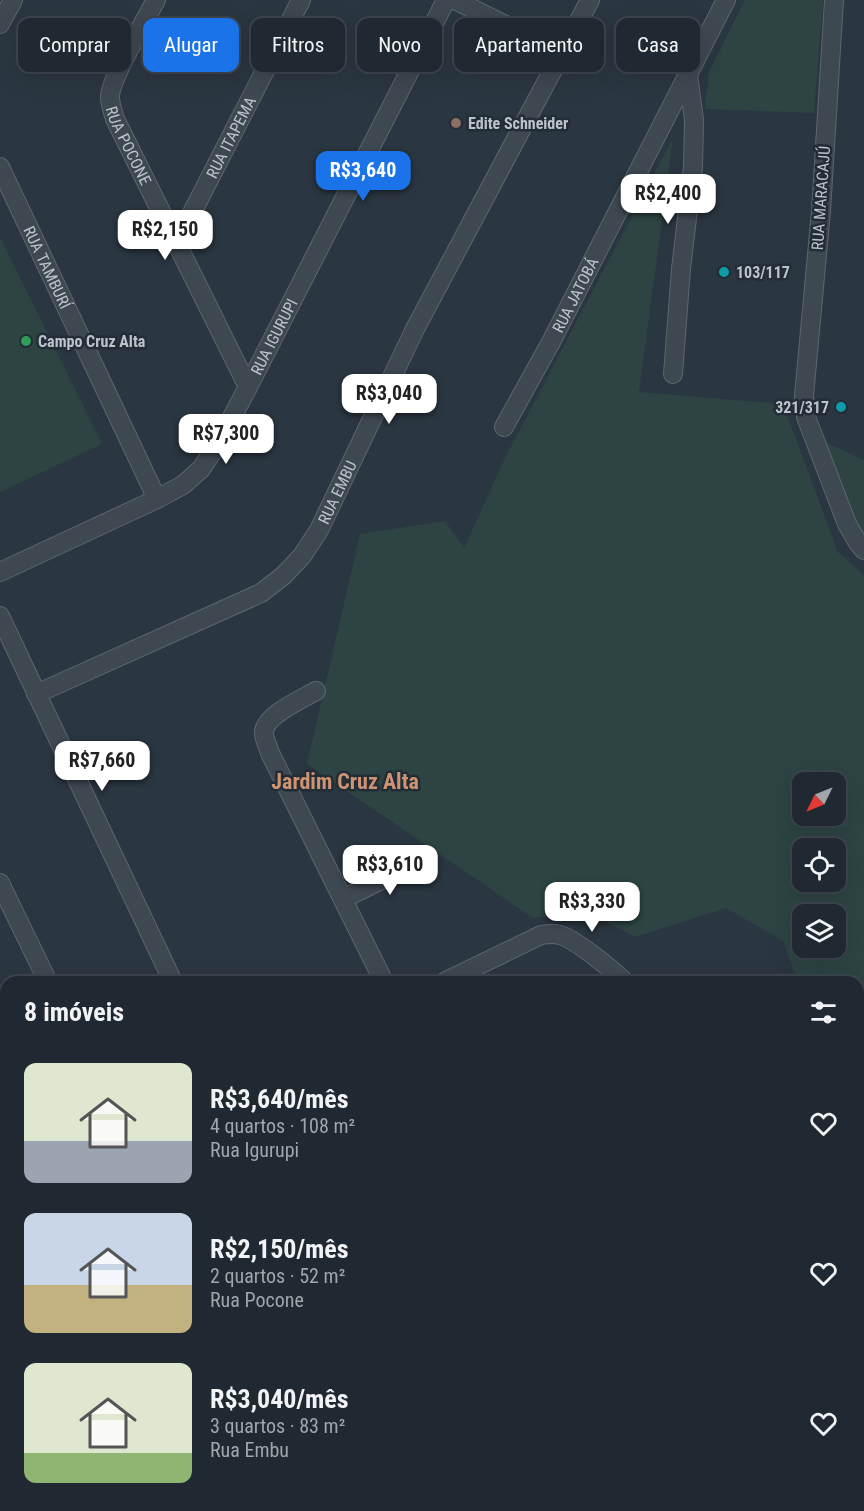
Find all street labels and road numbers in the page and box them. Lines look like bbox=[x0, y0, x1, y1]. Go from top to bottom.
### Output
street label: RUA ITAPEMA bbox=[202, 93, 260, 181]
street label: RUA POCONE bbox=[102, 104, 156, 188]
street label: RUA MARACAJÚ bbox=[808, 145, 834, 251]
street label: RUA TAMBURÍ bbox=[20, 223, 76, 313]
street label: RUA JATOBÁ bbox=[548, 254, 602, 336]
street label: RUA IGURUPI bbox=[246, 295, 301, 378]
street label: RUA EMBU bbox=[314, 457, 360, 527]

